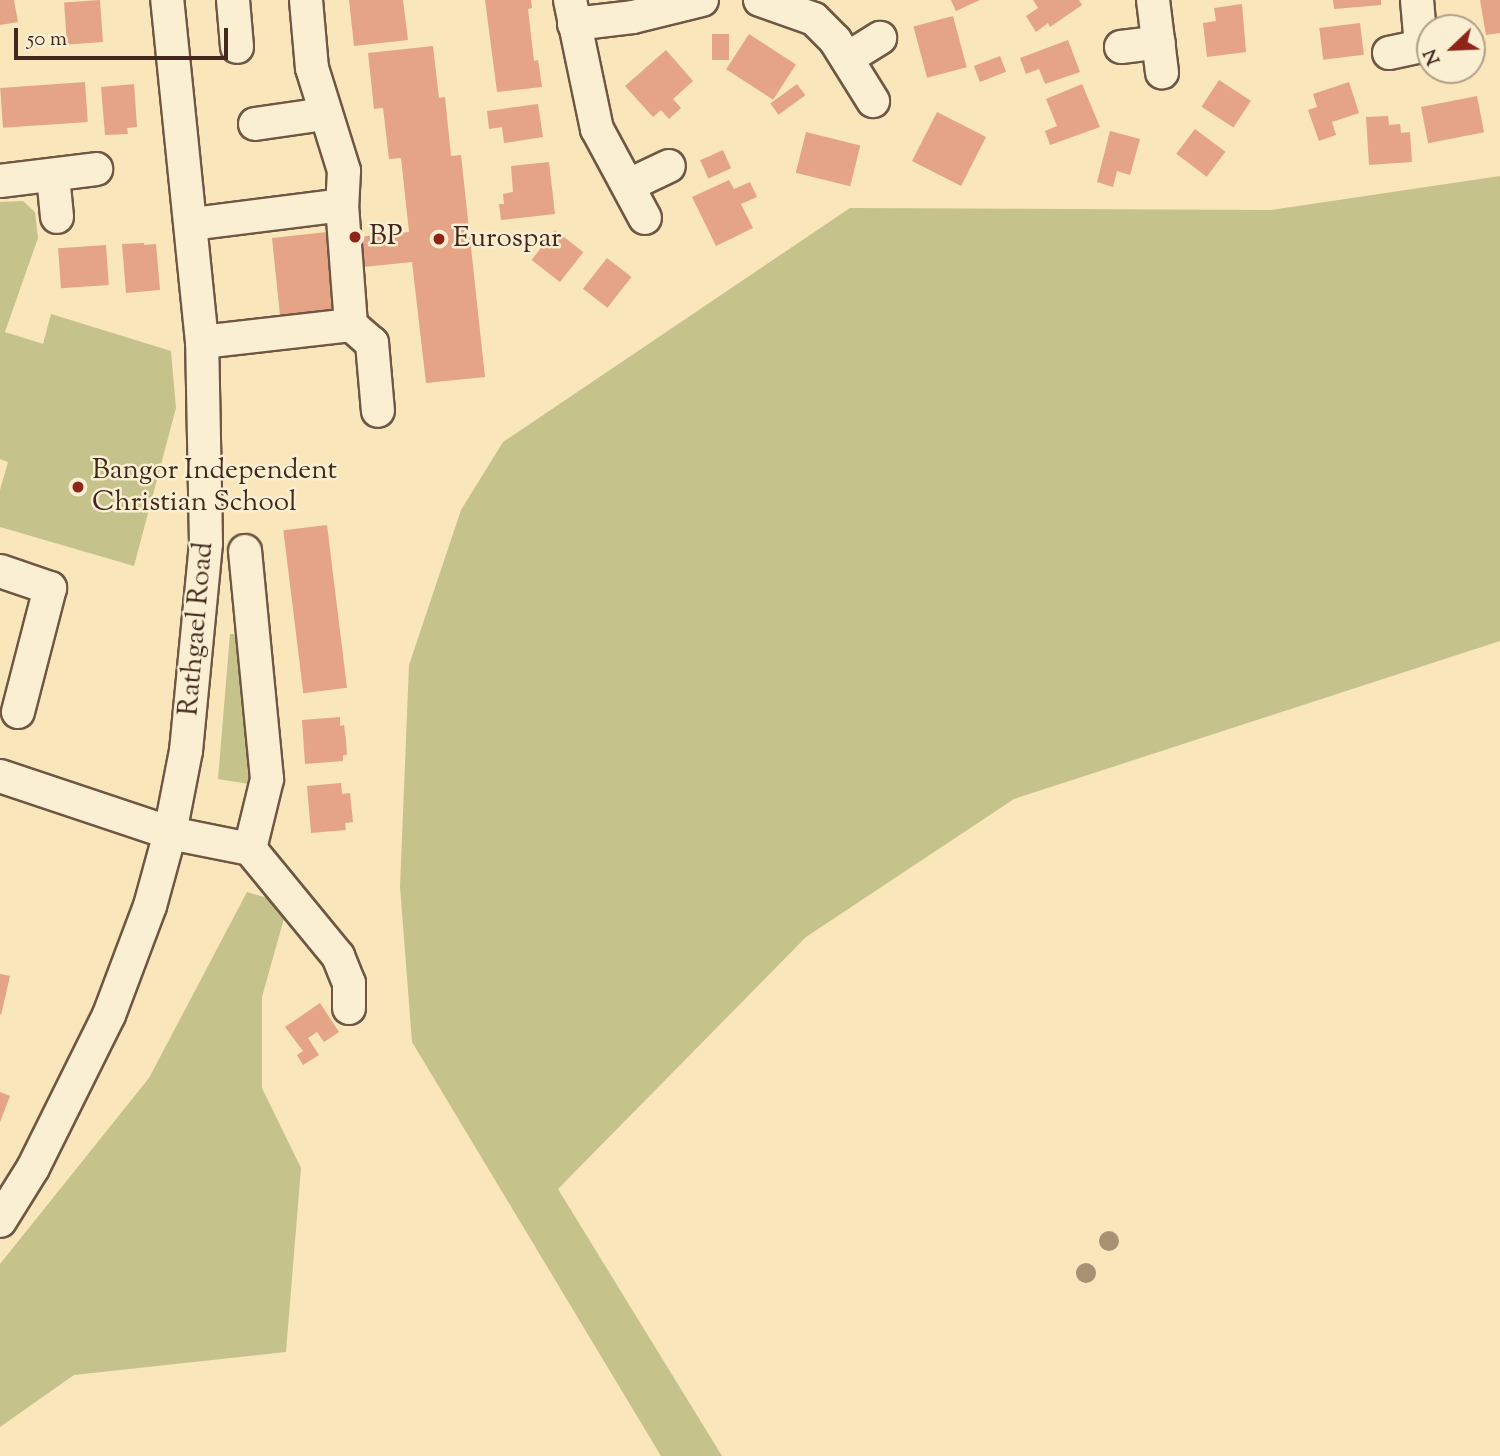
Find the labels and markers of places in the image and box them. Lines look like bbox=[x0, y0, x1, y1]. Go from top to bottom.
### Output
place label: BP bbox=[369, 220, 402, 254]
place label: Eurospar bbox=[453, 222, 561, 256]
marker: BP bbox=[347, 229, 363, 245]
marker: Eurospar bbox=[431, 231, 447, 247]
place label: Bangor Independent Christian School bbox=[92, 454, 337, 520]
marker: Bangor Independent Christian School bbox=[70, 479, 86, 495]

